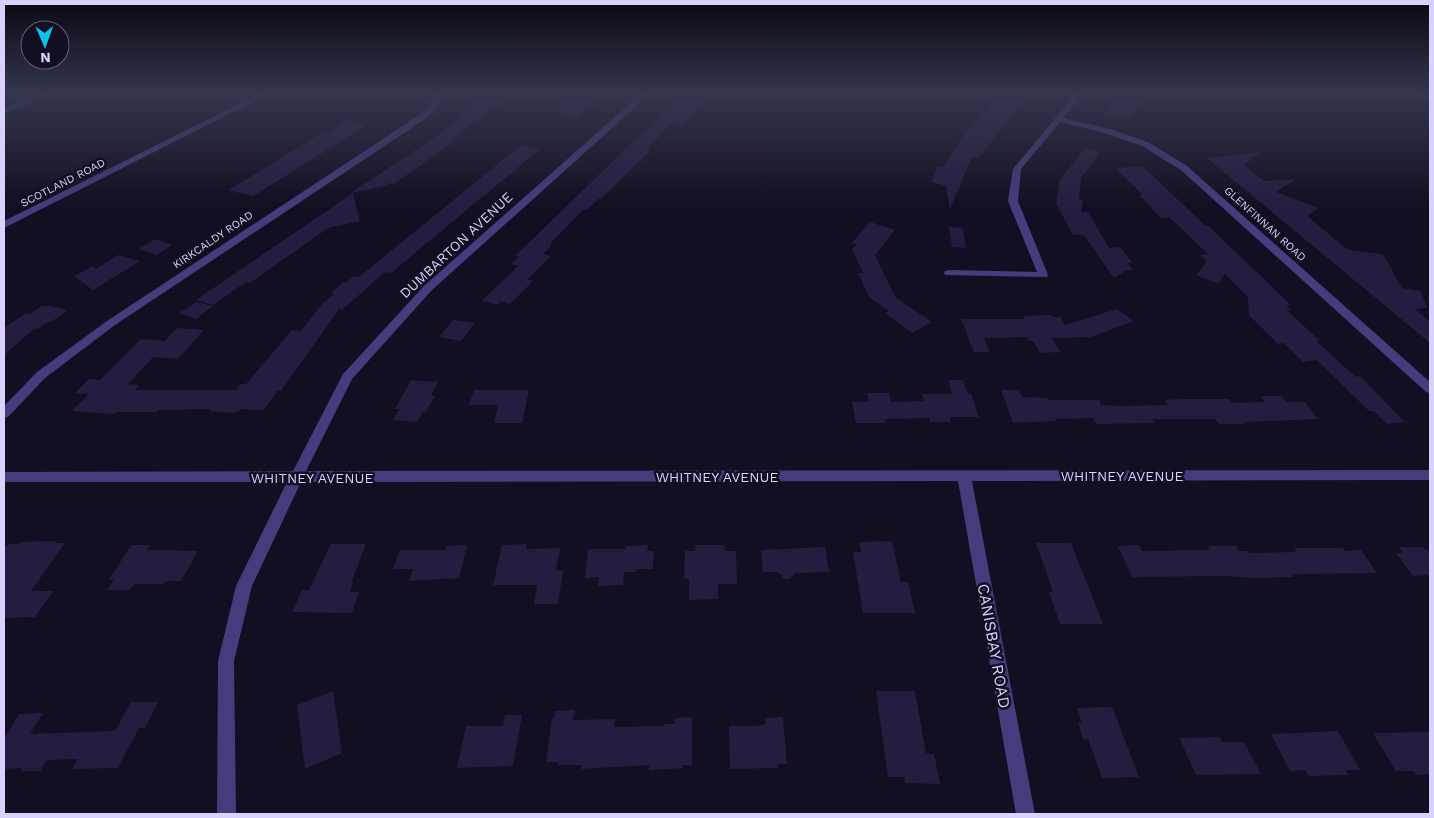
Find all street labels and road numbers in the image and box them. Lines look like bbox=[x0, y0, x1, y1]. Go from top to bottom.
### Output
street label: SCOTLAND ROAD bbox=[19, 156, 108, 210]
street label: GLENFINNAN ROAD bbox=[1222, 184, 1309, 264]
street label: DUMBARTON AVENUE bbox=[396, 189, 516, 301]
street label: KIRKCALDY ROAD bbox=[170, 208, 256, 272]
street label: WHITNEY AVENUE bbox=[1061, 468, 1183, 484]
street label: WHITNEY AVENUE bbox=[656, 469, 778, 485]
street label: WHITNEY AVENUE bbox=[251, 470, 373, 486]
street label: CANISBAY ROAD bbox=[974, 582, 1014, 710]

